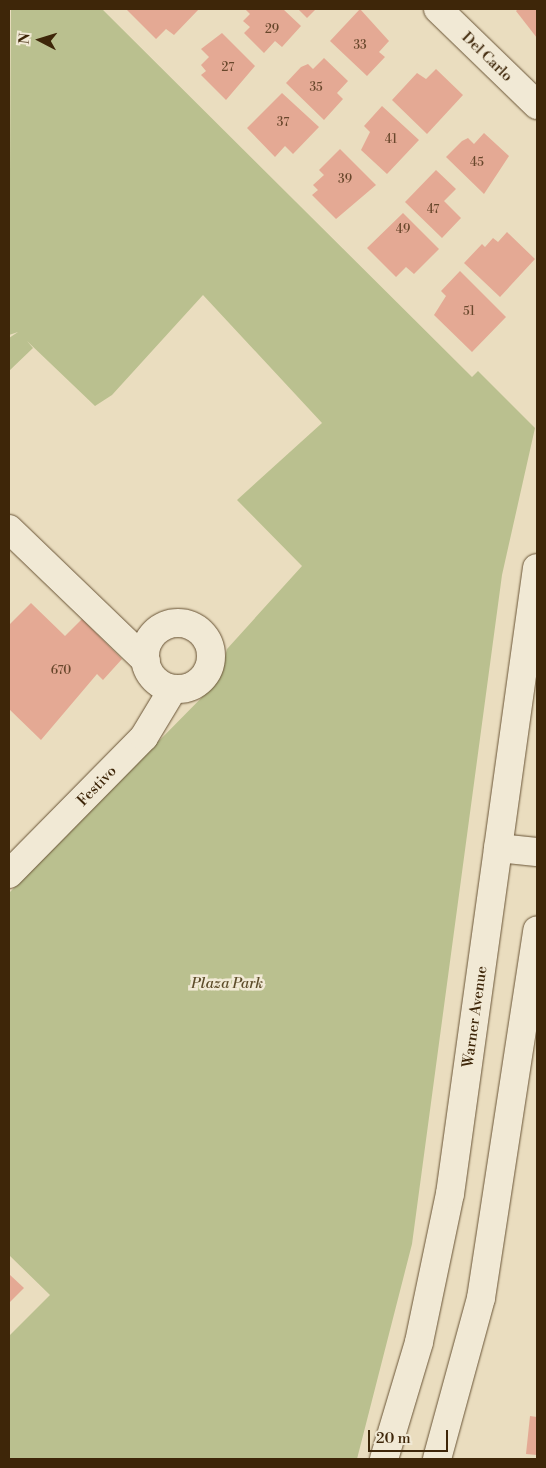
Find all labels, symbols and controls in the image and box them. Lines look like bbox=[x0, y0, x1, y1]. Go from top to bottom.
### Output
north arrow bbox=[15, 15, 65, 65]
house number: 29 bbox=[265, 23, 279, 37]
street label: Del Carlo bbox=[458, 28, 516, 86]
text: N bbox=[16, 32, 35, 45]
house number: 33 bbox=[353, 39, 367, 53]
house number: 27 bbox=[222, 61, 234, 75]
house number: 35 bbox=[309, 81, 323, 95]
house number: 37 bbox=[277, 116, 289, 130]
house number: 41 bbox=[385, 133, 397, 147]
house number: 45 bbox=[470, 156, 484, 170]
house number: 39 bbox=[338, 173, 352, 187]
house number: 47 bbox=[427, 203, 439, 217]
house number: 49 bbox=[396, 223, 410, 237]
house number: 51 bbox=[463, 305, 475, 319]
house number: 670 bbox=[51, 664, 71, 678]
street label: Festivo bbox=[74, 762, 120, 810]
street label: Warner Avenue bbox=[459, 965, 491, 1069]
park label: Plaza Park bbox=[191, 975, 263, 993]
scale bar bbox=[371, 1420, 451, 1452]
text: 20 m bbox=[376, 1429, 411, 1448]

